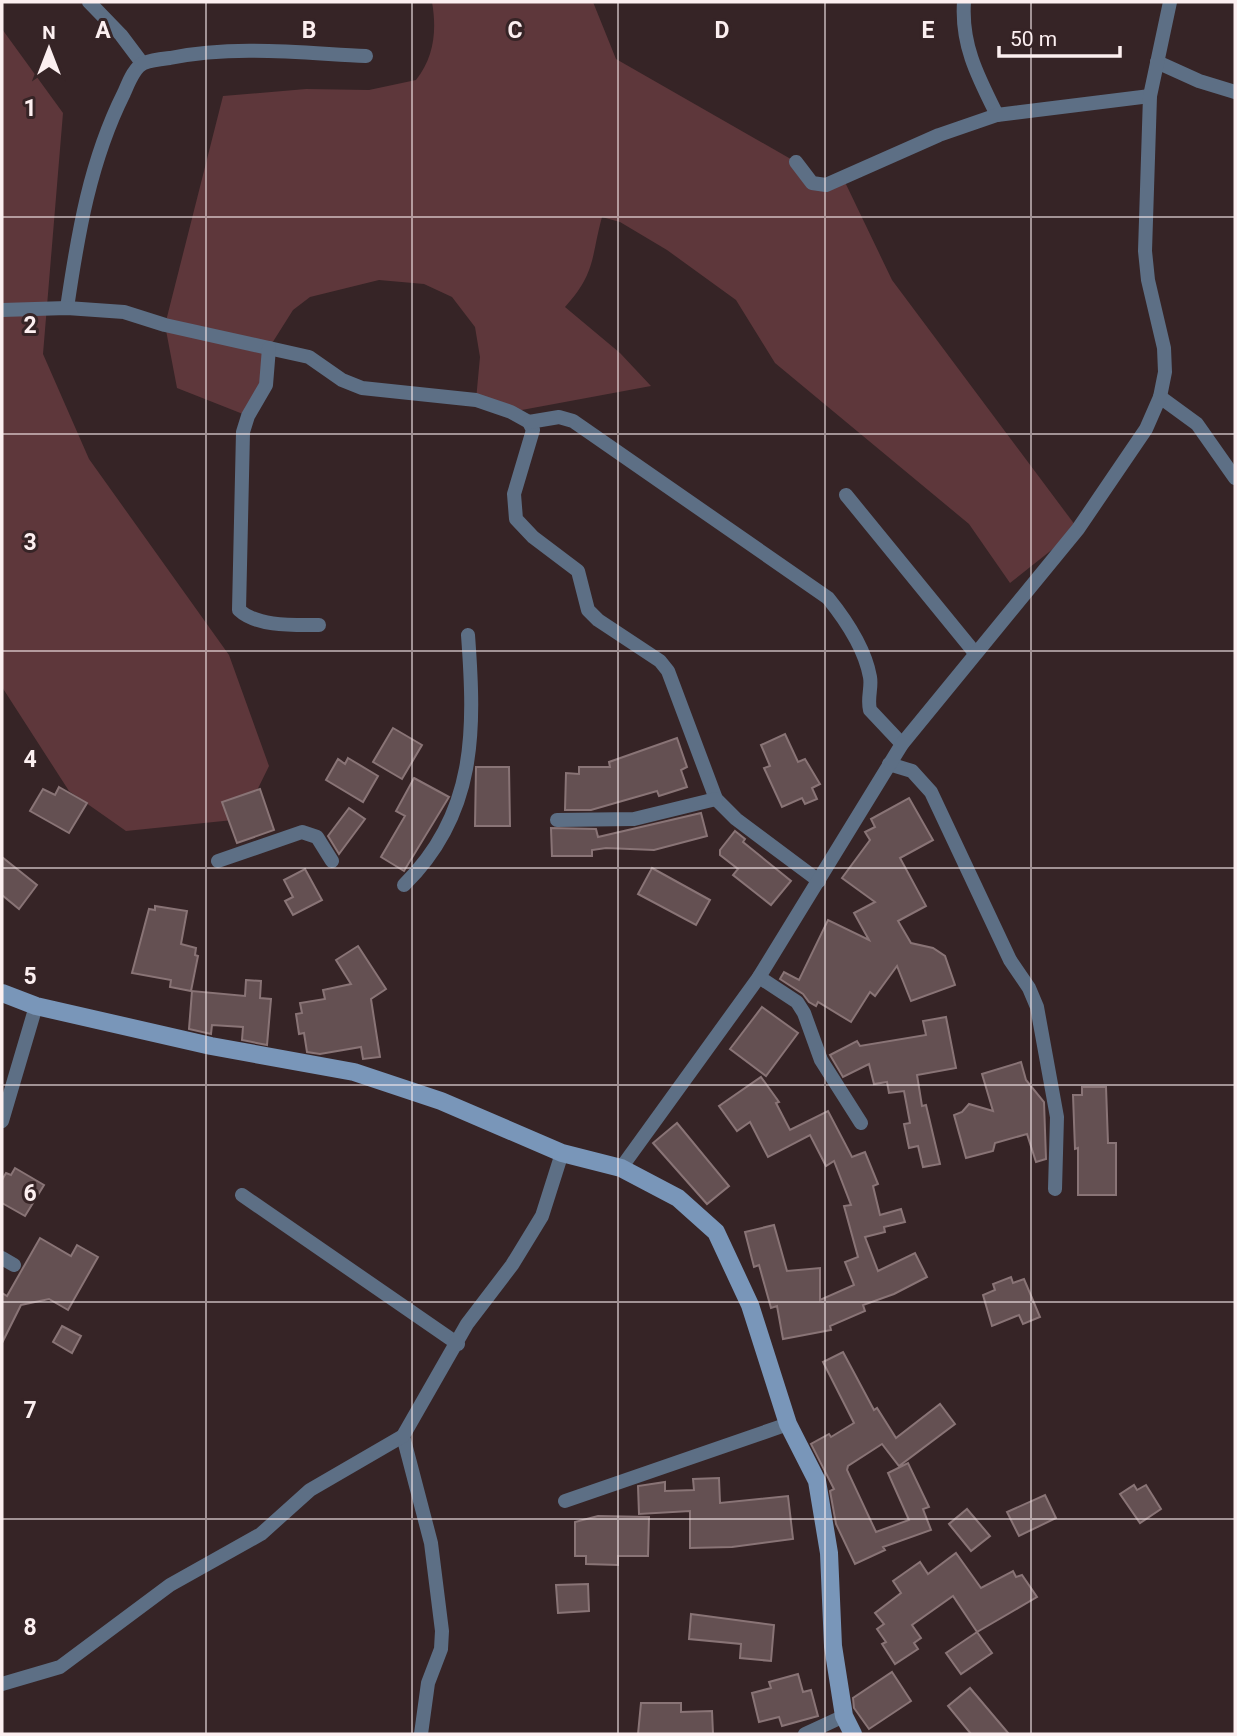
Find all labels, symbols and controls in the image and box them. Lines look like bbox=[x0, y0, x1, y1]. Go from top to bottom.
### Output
north arrow bbox=[14, 14, 84, 84]
scale bar bbox=[999, 14, 1120, 58]
text: A bbox=[95, 17, 111, 44]
text: B bbox=[302, 17, 316, 44]
text: C bbox=[507, 17, 523, 44]
text: D bbox=[715, 17, 729, 44]
text: E bbox=[922, 17, 935, 44]
text: N bbox=[42, 21, 56, 44]
text: 50 m bbox=[1010, 27, 1057, 51]
text: 1 bbox=[23, 95, 37, 122]
text: 2 bbox=[23, 312, 37, 339]
text: 3 bbox=[23, 529, 37, 556]
text: 4 bbox=[23, 746, 37, 773]
text: 5 bbox=[23, 963, 37, 990]
text: 6 bbox=[23, 1180, 37, 1207]
text: 7 bbox=[23, 1397, 37, 1424]
text: 8 bbox=[23, 1614, 37, 1641]

